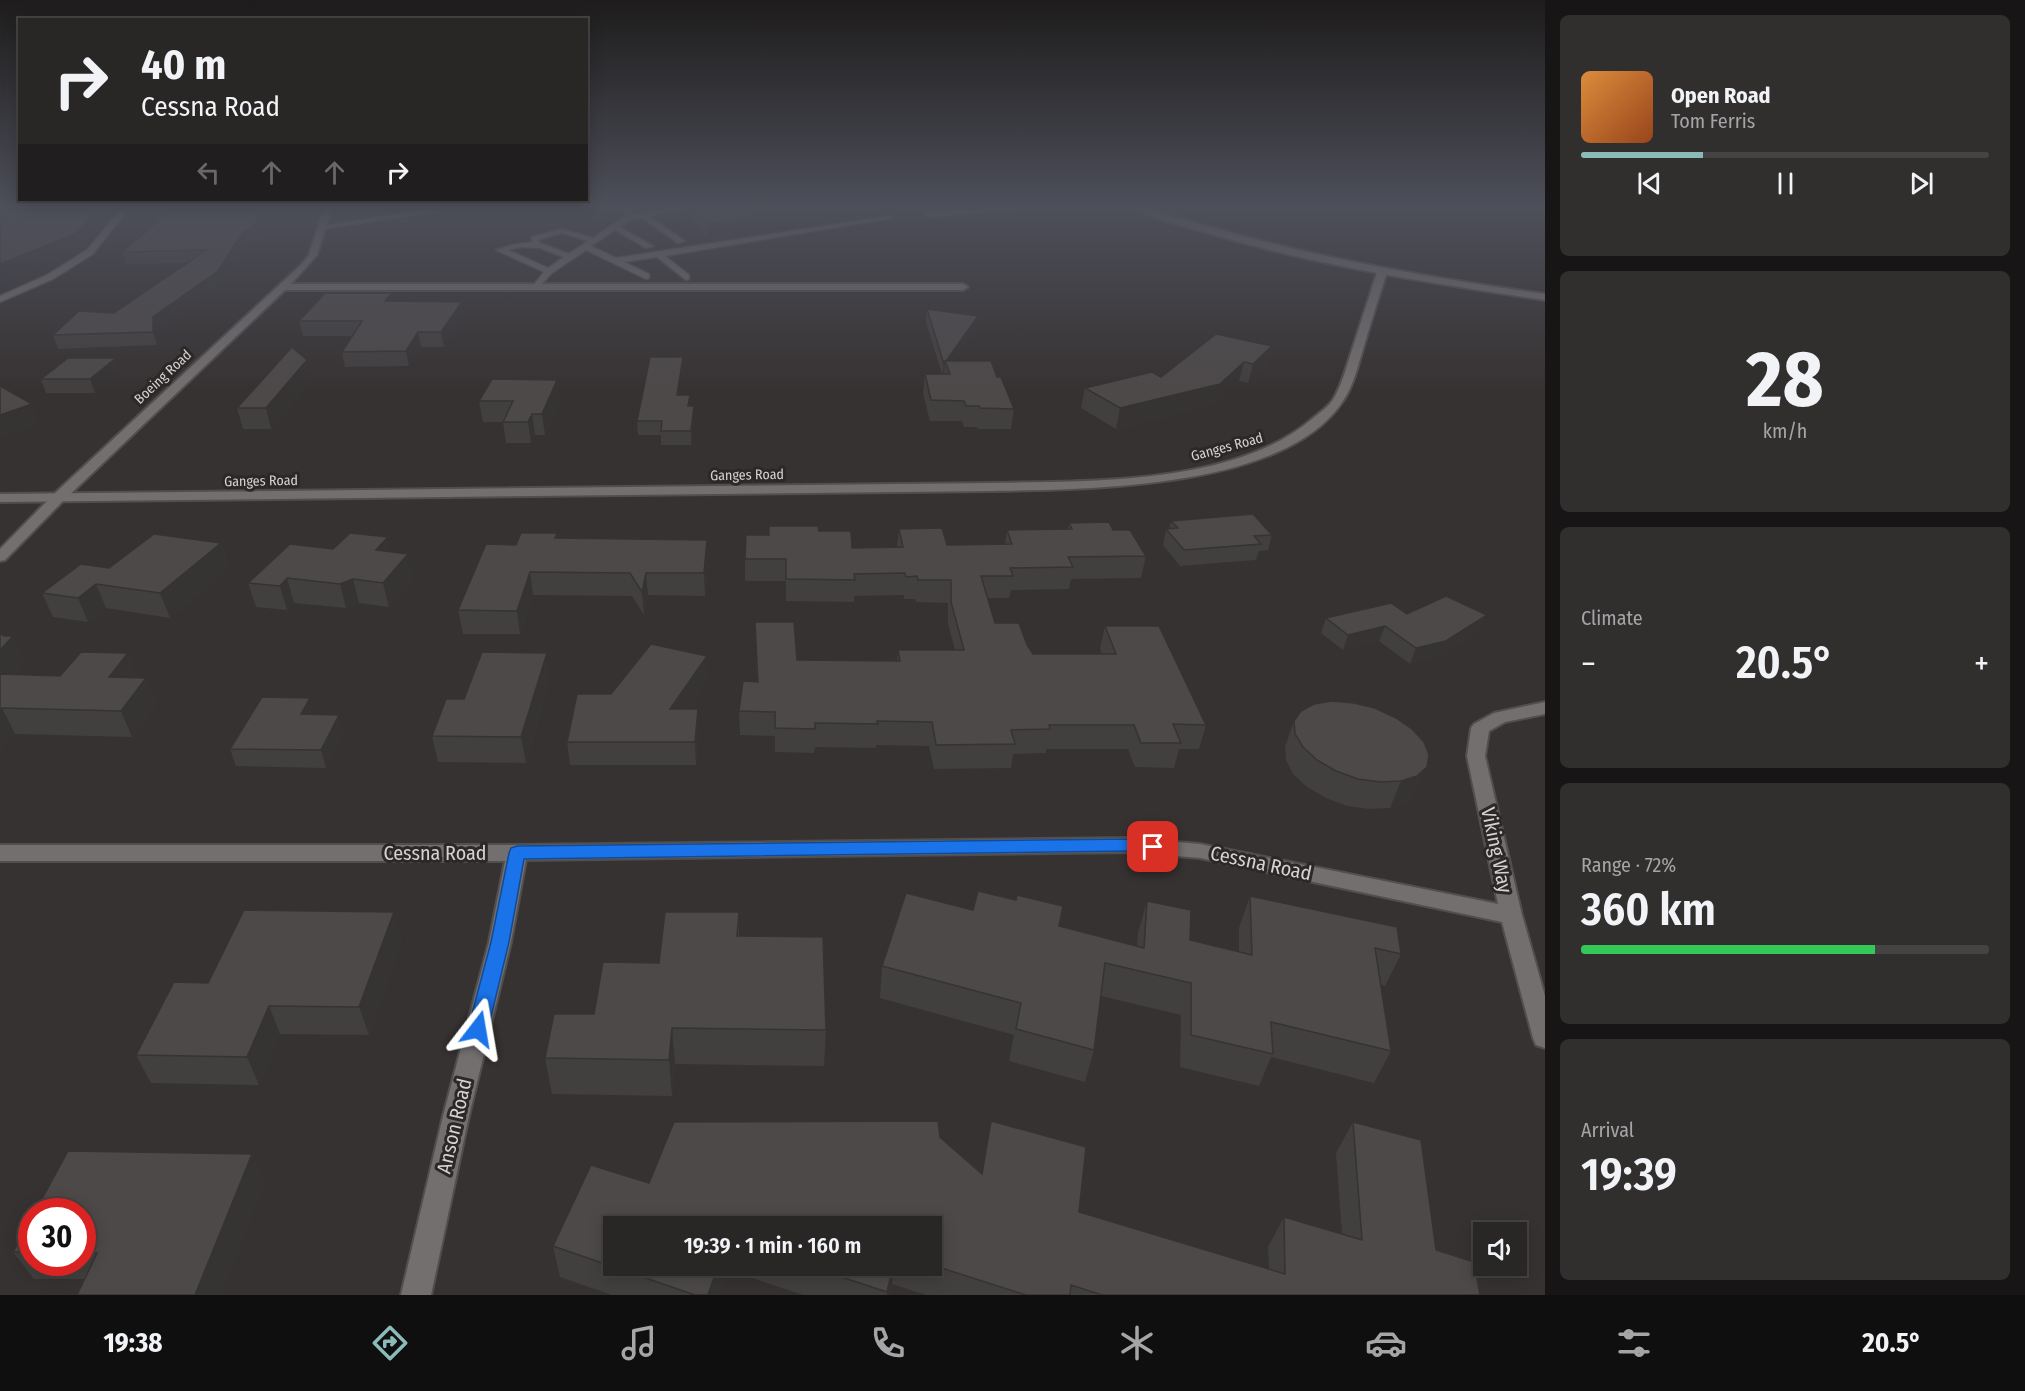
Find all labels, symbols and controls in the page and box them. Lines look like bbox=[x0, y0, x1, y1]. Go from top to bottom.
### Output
text: 40 m bbox=[141, 40, 226, 90]
icon: right bbox=[42, 42, 120, 120]
text: Open Road bbox=[1671, 82, 1771, 109]
text: Cessna Road bbox=[141, 91, 280, 123]
text: Tom Ferris bbox=[1671, 109, 1755, 133]
icon: left bbox=[192, 156, 225, 189]
icon: ahead bbox=[255, 156, 288, 189]
icon: ahead bbox=[318, 156, 351, 189]
icon: right bbox=[381, 156, 414, 189]
icon: previous bbox=[1633, 167, 1666, 200]
icon: pause bbox=[1769, 167, 1802, 200]
icon: next bbox=[1905, 167, 1938, 200]
text: 28 bbox=[1746, 333, 1824, 427]
street label: Boeing Road bbox=[131, 346, 195, 408]
text: km/h bbox=[1763, 419, 1807, 443]
street label: Ganges Road bbox=[1189, 429, 1265, 465]
street label: Ganges Road bbox=[710, 466, 784, 484]
street label: Ganges Road bbox=[224, 472, 298, 490]
text: Climate bbox=[1581, 606, 1643, 630]
text: 20.5° bbox=[1736, 636, 1834, 690]
text: − bbox=[1581, 644, 1596, 684]
text: + bbox=[1974, 644, 1989, 684]
street label: Viking Way bbox=[1476, 805, 1518, 895]
pin bbox=[1127, 821, 1178, 872]
icon: arrive bbox=[1136, 830, 1169, 863]
street label: Cessna Road bbox=[383, 841, 487, 865]
street label: Cessna Road bbox=[1208, 841, 1314, 885]
text: Range · 72% bbox=[1581, 853, 1676, 877]
text: 360 km bbox=[1581, 883, 1716, 937]
position arrow bbox=[446, 997, 510, 1061]
street label: Anson Road bbox=[431, 1076, 477, 1176]
text: Arrival bbox=[1581, 1118, 1634, 1142]
text: 19:39 bbox=[1581, 1148, 1677, 1202]
speed limit sign: 30 bbox=[18, 1198, 96, 1276]
map controls bbox=[1473, 1222, 1527, 1276]
button: sound bbox=[1473, 1222, 1527, 1276]
text: 19:39 · 1 min · 160 m bbox=[684, 1232, 861, 1259]
icon: directions bbox=[369, 1322, 411, 1364]
icon: music bbox=[618, 1322, 660, 1364]
icon: phone bbox=[867, 1322, 909, 1364]
icon: climate bbox=[1116, 1322, 1158, 1364]
icon: car bbox=[1365, 1322, 1407, 1364]
icon: filters bbox=[1613, 1322, 1655, 1364]
text: 19:38 bbox=[103, 1327, 162, 1359]
text: 20.5° bbox=[1862, 1327, 1922, 1359]

